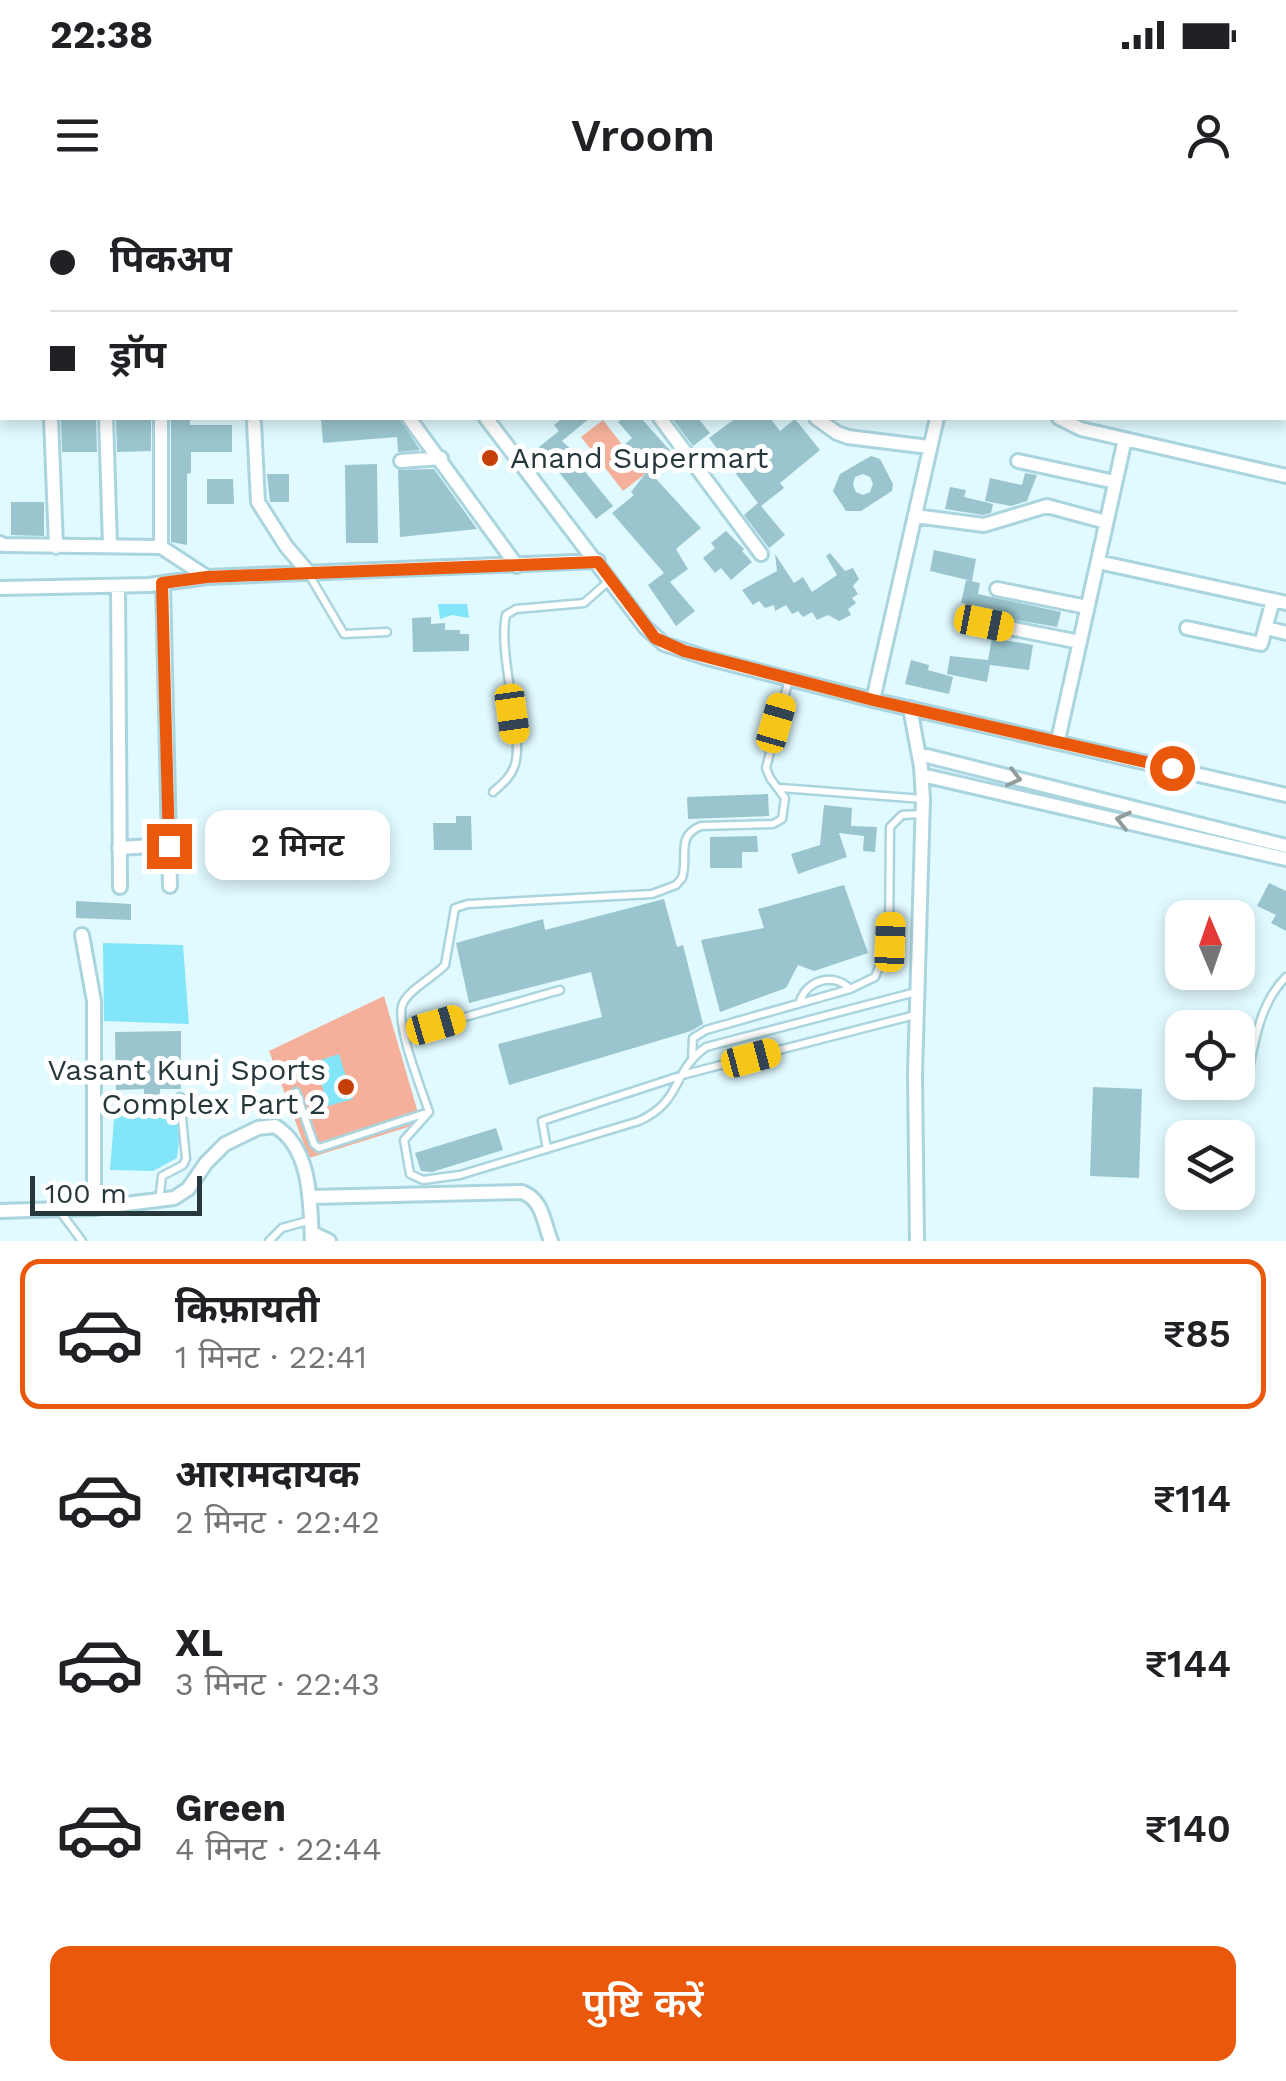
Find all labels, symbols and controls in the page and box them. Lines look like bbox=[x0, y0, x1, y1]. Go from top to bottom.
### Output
text: 22:38 bbox=[50, 13, 153, 57]
icon: menu bbox=[50, 108, 105, 163]
icon: person bbox=[1181, 108, 1236, 163]
text: Vroom bbox=[571, 109, 715, 162]
text: पिकअप bbox=[110, 237, 232, 281]
text: ड्रॉप bbox=[110, 333, 166, 377]
place label: Anand Supermart bbox=[510, 440, 769, 475]
marker: Anand Supermart bbox=[479, 447, 501, 469]
car bbox=[952, 603, 1016, 643]
car bbox=[493, 682, 531, 746]
car bbox=[753, 690, 799, 756]
route start bbox=[1150, 746, 1195, 791]
one-way arrow bbox=[1005, 766, 1022, 787]
callout: 2 मिनट bbox=[204, 811, 389, 881]
one-way arrow bbox=[1115, 811, 1132, 832]
route end bbox=[147, 824, 192, 869]
text: 2 मिनट bbox=[251, 826, 344, 864]
north arrow bbox=[1165, 900, 1255, 990]
map controls bbox=[1165, 900, 1255, 1210]
car bbox=[874, 911, 906, 973]
car bbox=[403, 1002, 469, 1048]
button: locate bbox=[1165, 1010, 1255, 1100]
car bbox=[718, 1036, 784, 1080]
place label: Vasant Kunj Sports Complex Part 2 bbox=[48, 1052, 326, 1121]
marker: Vasant Kunj Sports Complex Part 2 bbox=[335, 1076, 357, 1098]
button: layers bbox=[1165, 1120, 1255, 1210]
scale bar bbox=[30, 1171, 202, 1216]
text: 100 m bbox=[45, 1177, 127, 1210]
text: किफ़ायती bbox=[175, 1287, 319, 1331]
icon: car bbox=[55, 1289, 145, 1379]
text: ₹85 bbox=[1163, 1312, 1231, 1356]
text: 1 मिनट · 22:41 bbox=[175, 1338, 367, 1376]
text: आरामदायक bbox=[175, 1452, 359, 1496]
icon: car bbox=[55, 1454, 145, 1544]
text: ₹114 bbox=[1153, 1477, 1231, 1521]
text: 2 मिनट · 22:42 bbox=[175, 1503, 380, 1541]
icon: car bbox=[55, 1619, 145, 1709]
text: XL bbox=[175, 1621, 223, 1665]
text: ₹144 bbox=[1145, 1642, 1231, 1686]
text: 3 मिनट · 22:43 bbox=[175, 1665, 380, 1703]
icon: car bbox=[55, 1784, 145, 1874]
text: Green bbox=[175, 1786, 286, 1830]
text: ₹140 bbox=[1145, 1807, 1231, 1851]
text: 4 मिनट · 22:44 bbox=[175, 1830, 382, 1868]
button: पुष्टि करें bbox=[50, 1946, 1236, 2061]

